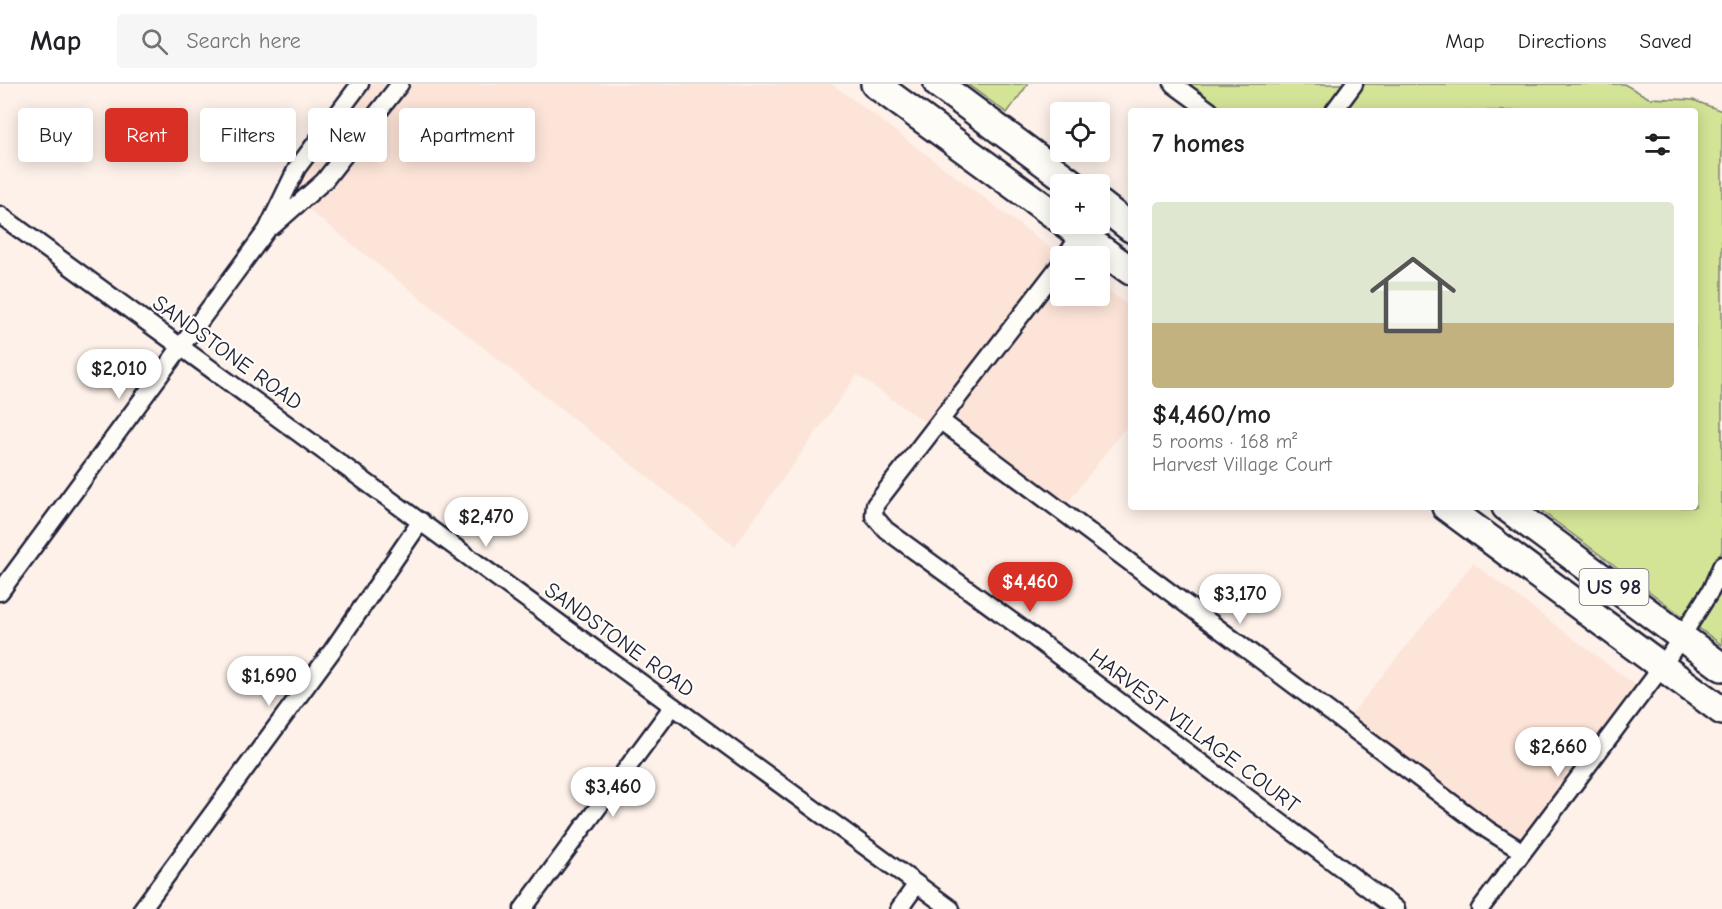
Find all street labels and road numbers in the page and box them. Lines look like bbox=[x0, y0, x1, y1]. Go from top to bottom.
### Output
street label: SANDSTONE ROAD bbox=[147, 290, 307, 416]
road number: US 98 bbox=[1580, 569, 1648, 605]
street label: SANDSTONE ROAD bbox=[539, 577, 699, 703]
street label: HARVEST VILLAGE COURT bbox=[1084, 643, 1305, 819]

